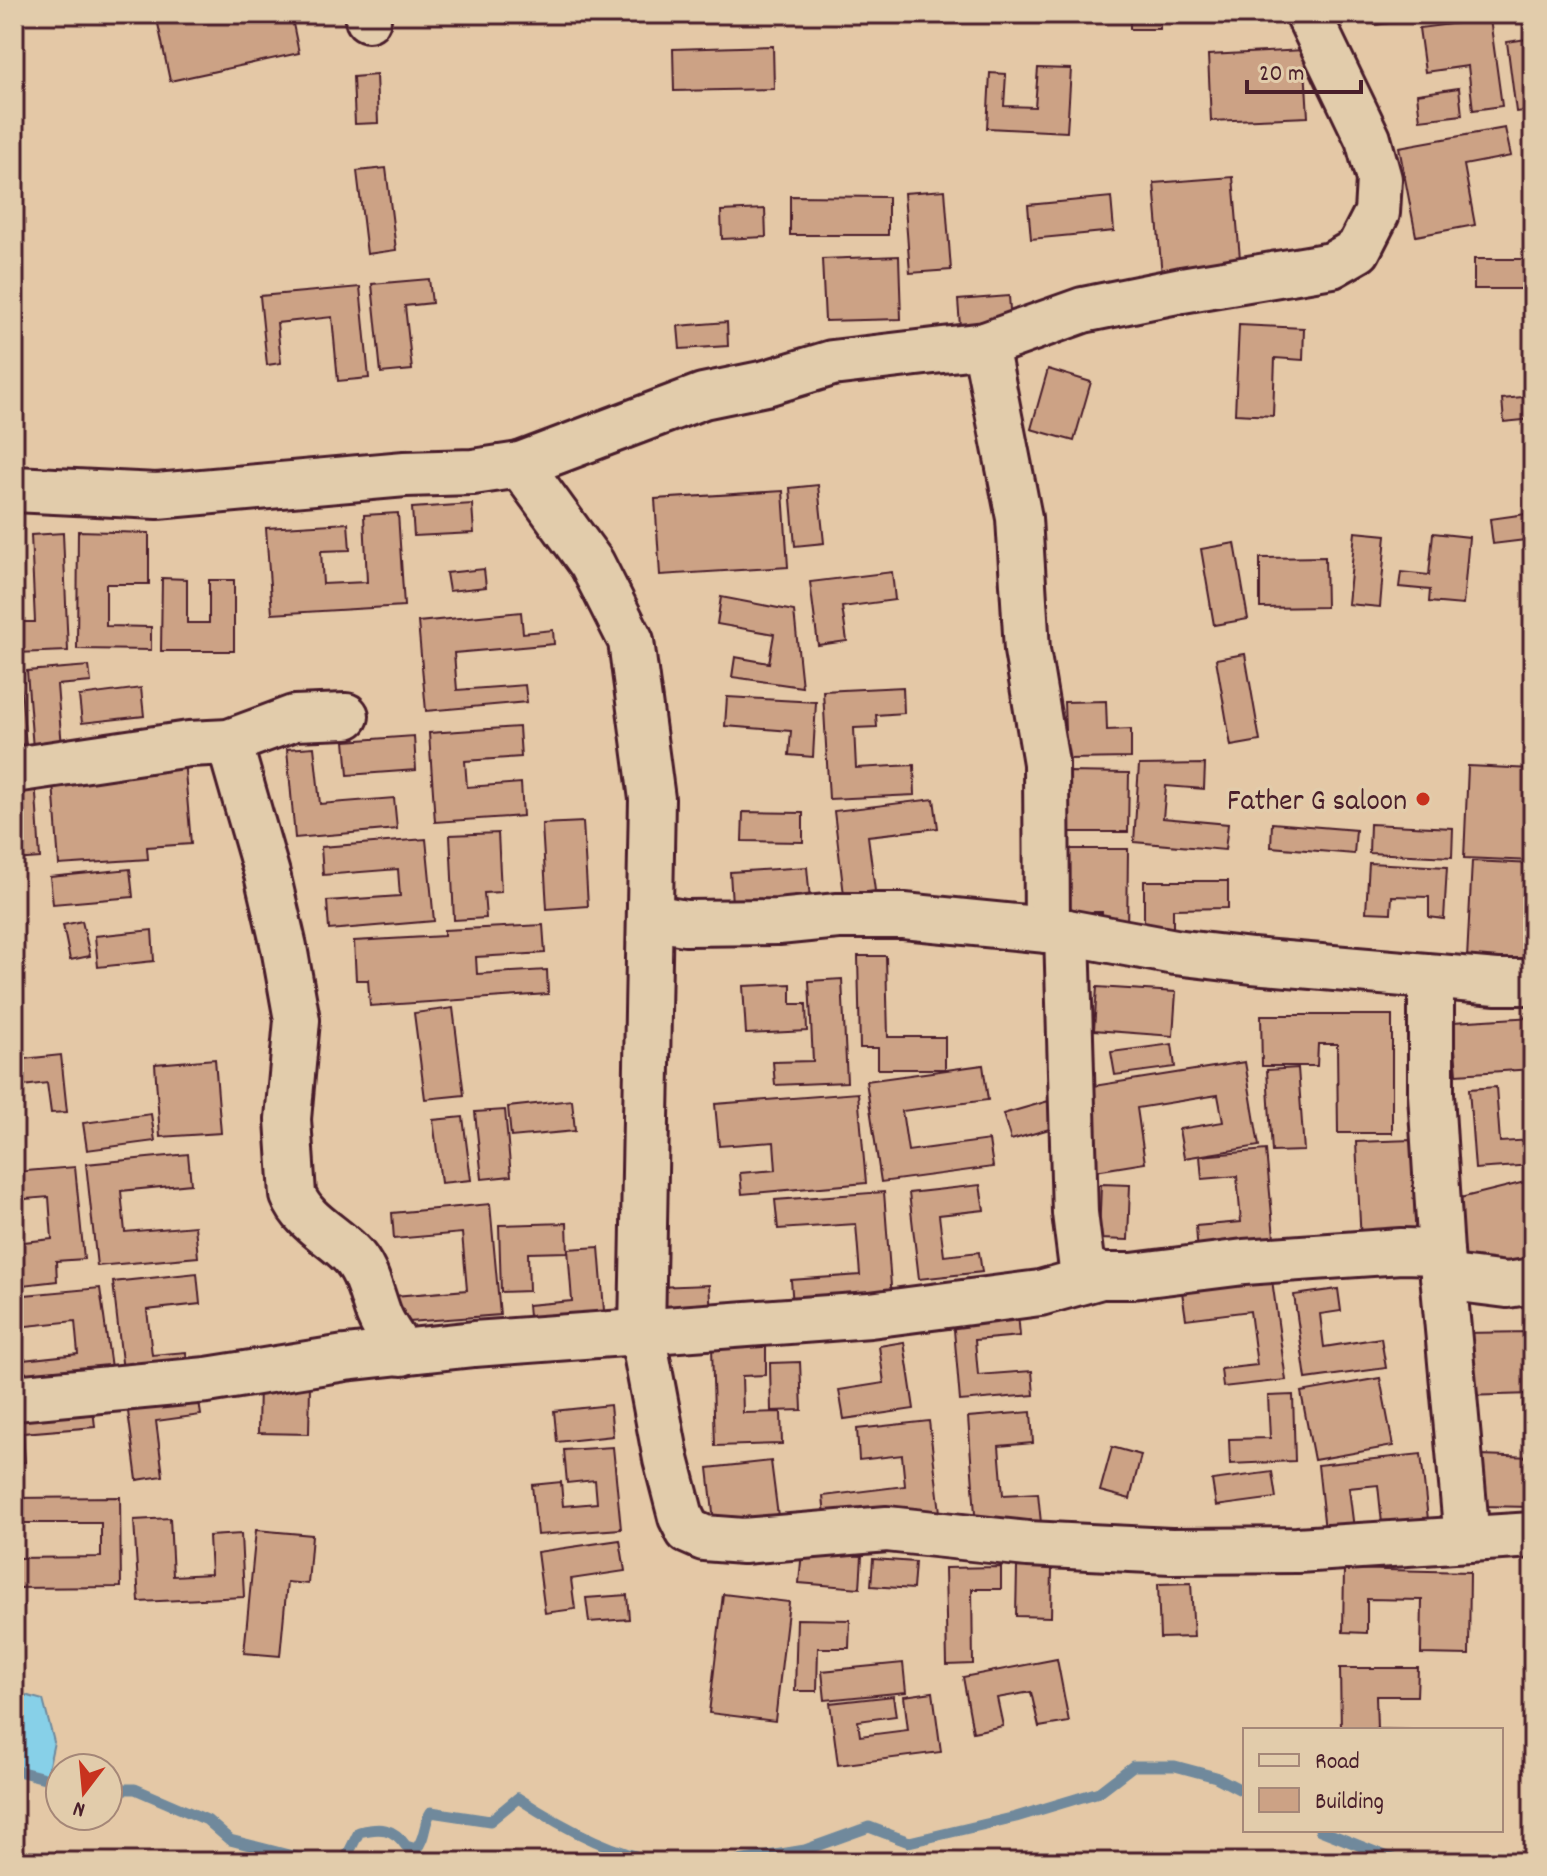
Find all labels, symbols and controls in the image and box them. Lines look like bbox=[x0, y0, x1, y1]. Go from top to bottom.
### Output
scale bar bbox=[1247, 44, 1361, 94]
text: 20 m bbox=[1259, 58, 1305, 92]
place label: Father G saloon bbox=[1227, 782, 1407, 825]
marker: Father G saloon bbox=[1414, 790, 1432, 808]
legend bbox=[1243, 1728, 1503, 1832]
text: Road bbox=[1315, 1746, 1360, 1780]
north arrow bbox=[44, 1752, 124, 1832]
text: Building bbox=[1315, 1786, 1384, 1820]
text: N bbox=[70, 1791, 89, 1824]

